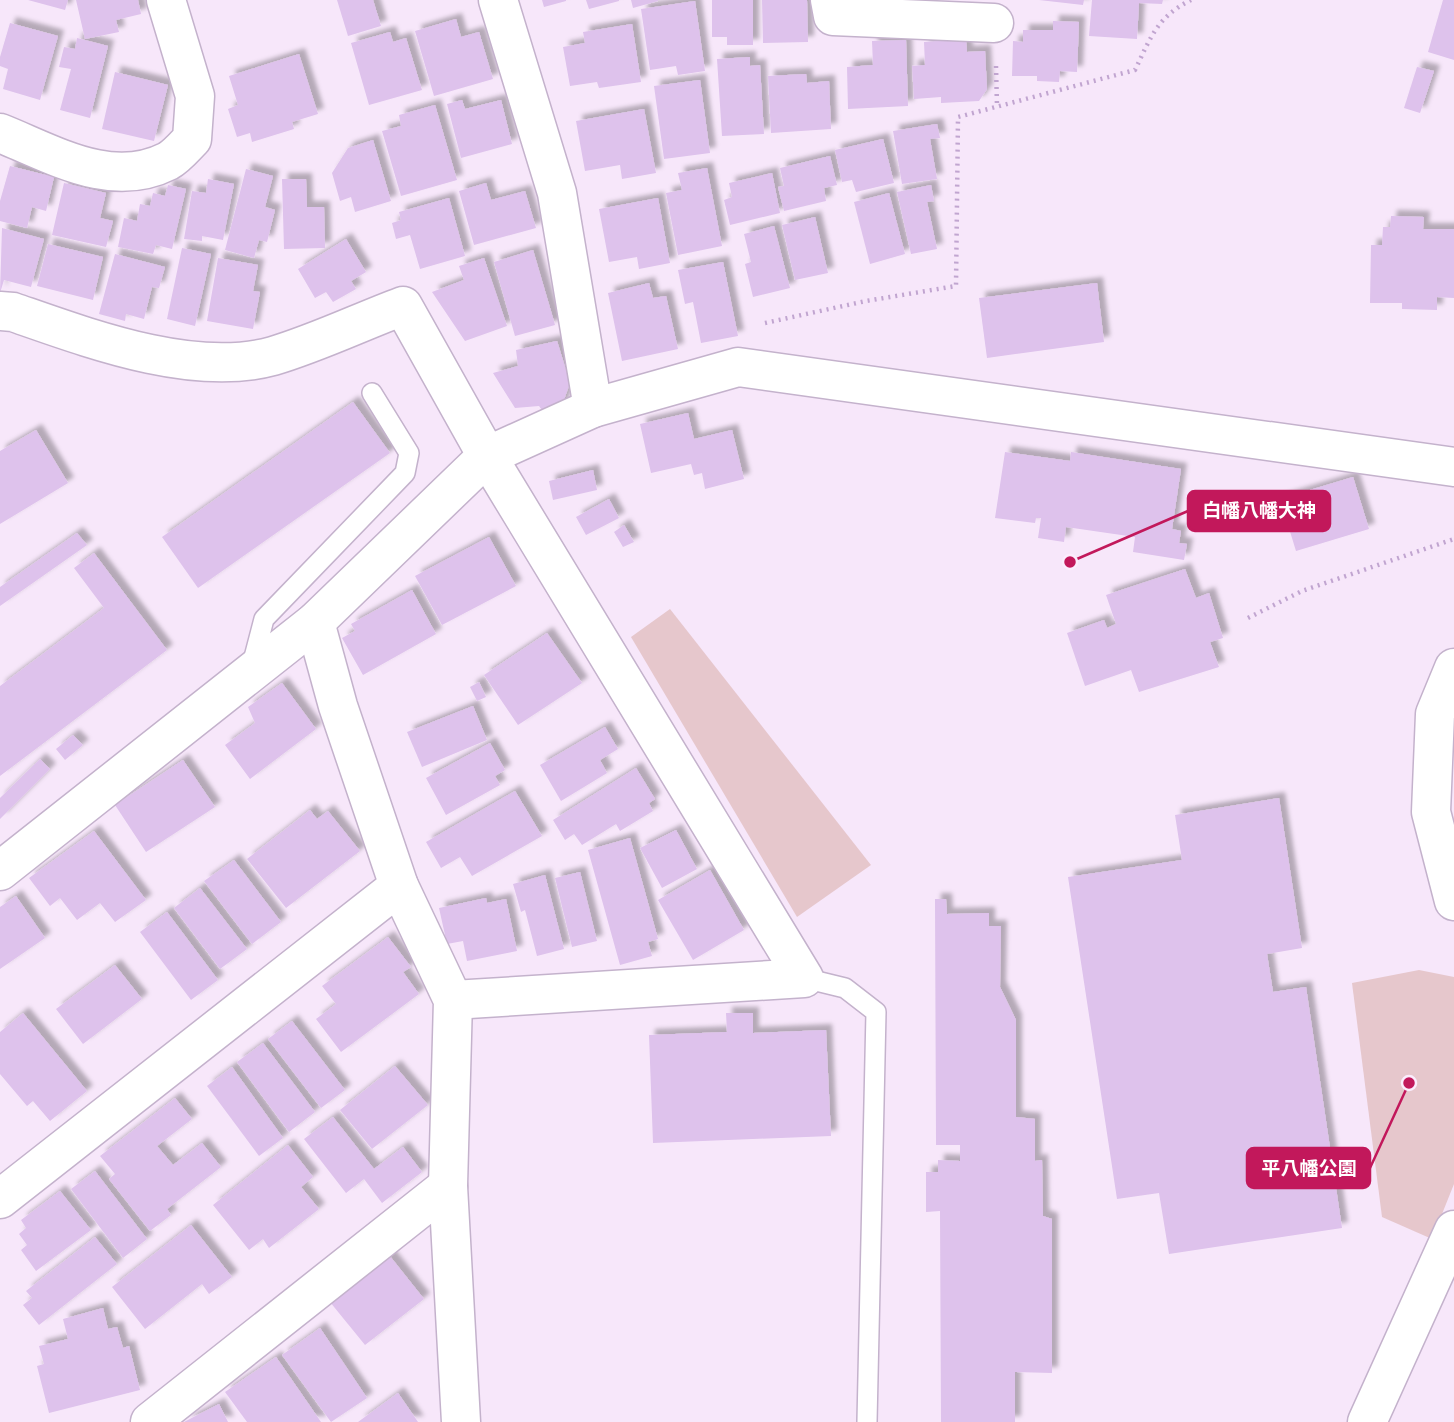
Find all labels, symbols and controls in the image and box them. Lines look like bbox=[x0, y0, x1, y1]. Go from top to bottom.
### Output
callout: 白幡八幡大神 bbox=[1188, 491, 1330, 531]
text: 白幡八幡大神 bbox=[1202, 499, 1316, 522]
callout: 平八幡公園 bbox=[1247, 1148, 1370, 1188]
text: 平八幡公園 bbox=[1261, 1157, 1357, 1180]

